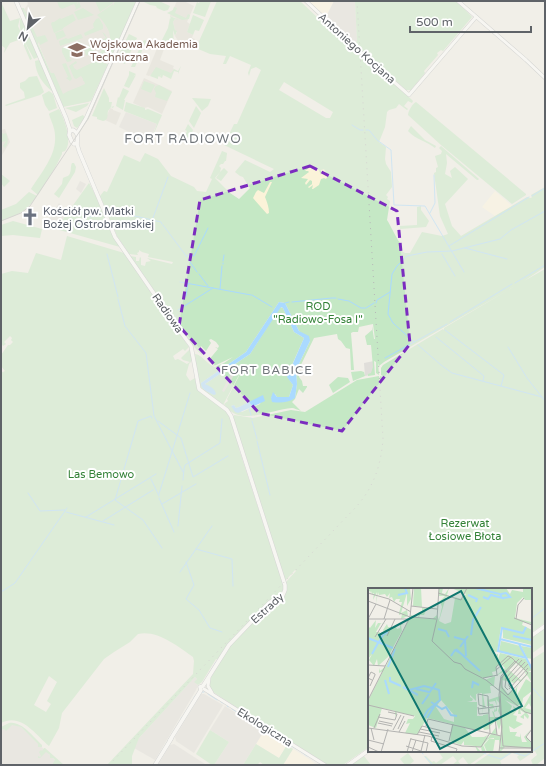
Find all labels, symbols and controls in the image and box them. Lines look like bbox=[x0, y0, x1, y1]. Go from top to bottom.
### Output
north arrow bbox=[8, 8, 48, 48]
scale bar bbox=[410, 8, 531, 34]
street label: Antoniego Kocjana bbox=[315, 10, 398, 86]
text: 500 m bbox=[416, 15, 453, 29]
text: N bbox=[17, 29, 30, 44]
place label: Wojskowa Akademia Techniczna bbox=[90, 38, 198, 64]
school or university icon: Wojskowa Akademia Techniczna bbox=[67, 40, 87, 60]
district label: FORT RADIOWO bbox=[124, 131, 242, 147]
place label: Kościół pw. Matki Bożej Ostrobramskiej bbox=[43, 205, 154, 231]
church icon: Kościół pw. Matki Bożej Ostrobramskiej bbox=[20, 207, 40, 227]
street label: Radiowa bbox=[149, 291, 186, 336]
park label: ROD "Radiowo-Fosa I" bbox=[273, 300, 363, 326]
district label: FORT BABICE bbox=[221, 363, 313, 377]
park label: Las Bemowo bbox=[68, 468, 135, 481]
park label: Rezerwat Łosiowe Błota bbox=[429, 517, 501, 543]
inset map bbox=[368, 588, 532, 752]
street label: Estrady bbox=[248, 590, 286, 626]
street label: Ekologiczna bbox=[235, 705, 295, 750]

